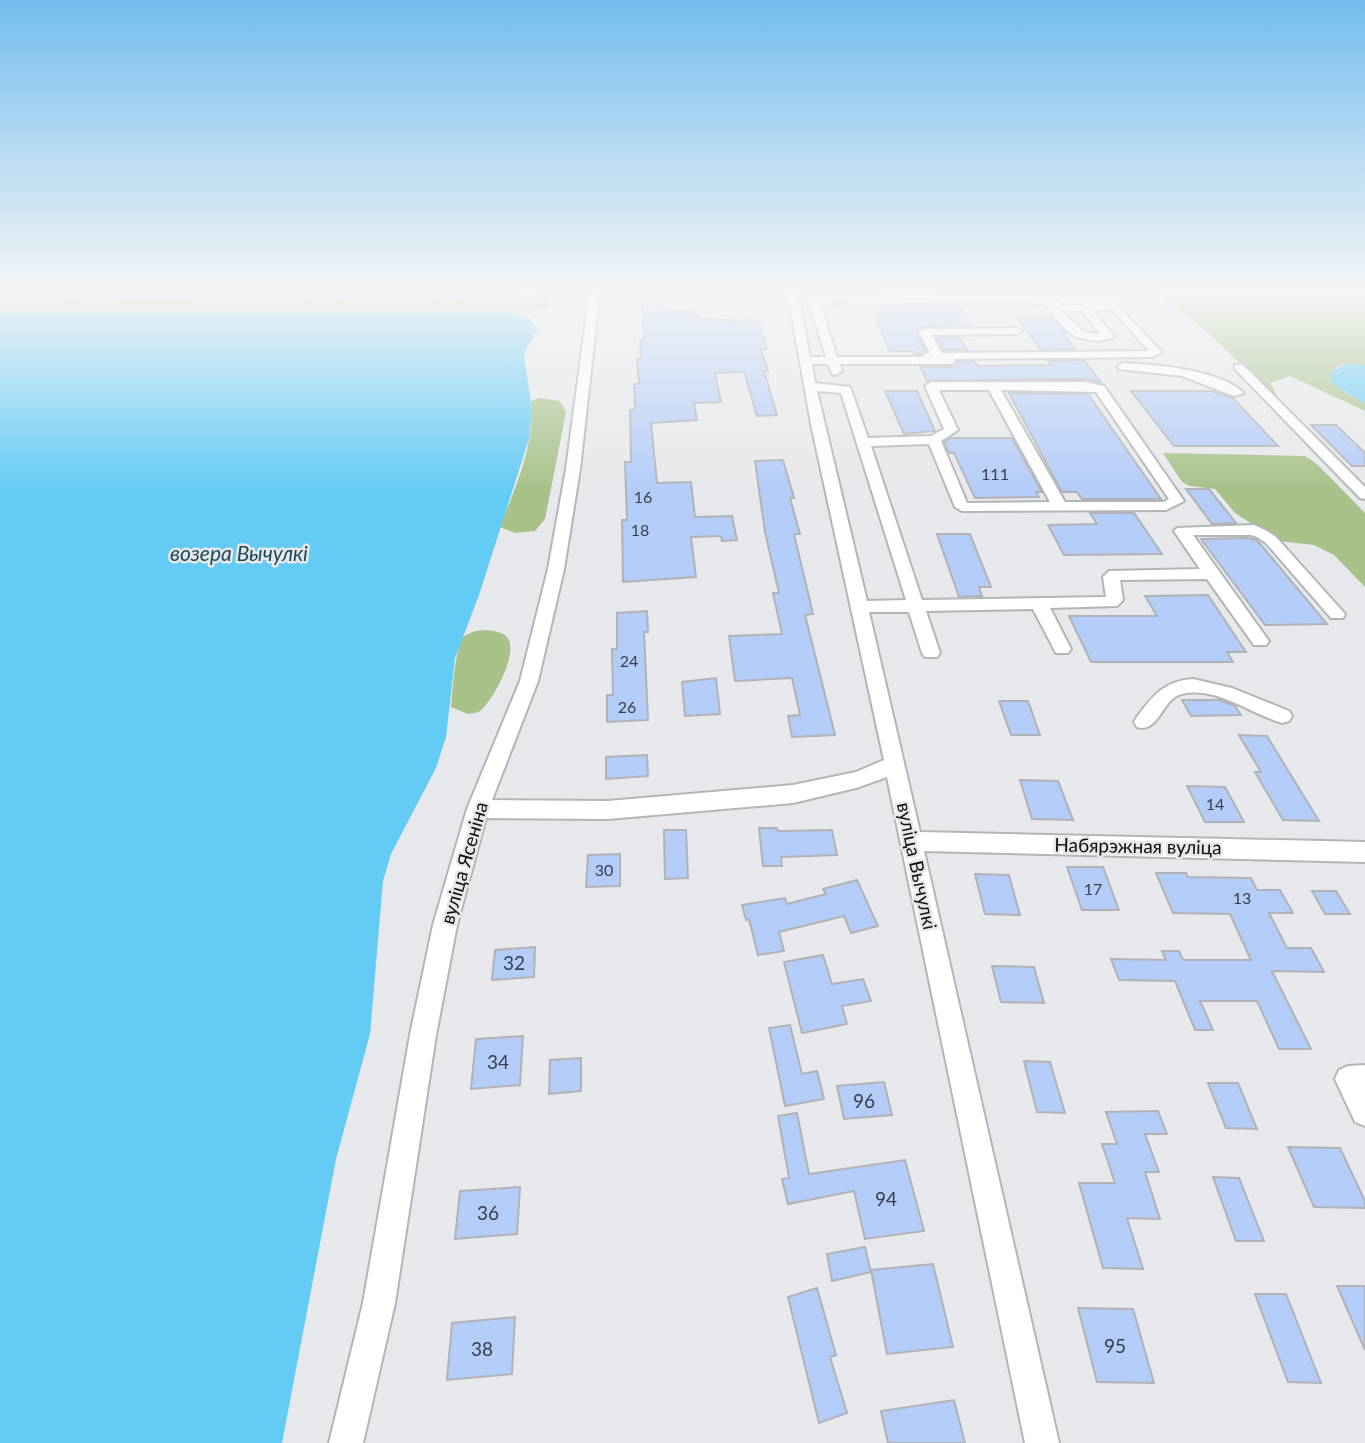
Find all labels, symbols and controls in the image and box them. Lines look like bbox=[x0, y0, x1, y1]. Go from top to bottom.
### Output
house number: 111 bbox=[981, 464, 1009, 483]
house number: 16 bbox=[634, 487, 652, 506]
house number: 18 bbox=[631, 520, 649, 539]
water label: возера Вычулкі bbox=[170, 540, 308, 565]
house number: 24 bbox=[620, 651, 638, 670]
house number: 26 bbox=[618, 697, 636, 716]
house number: 14 bbox=[1206, 794, 1224, 813]
street label: вуліца Ясеніна bbox=[435, 799, 492, 927]
street label: вуліца Вычулкі bbox=[893, 800, 942, 932]
street label: Набярэжная вуліца bbox=[1054, 833, 1222, 858]
house number: 30 bbox=[595, 860, 613, 879]
house number: 17 bbox=[1084, 879, 1102, 898]
house number: 13 bbox=[1233, 888, 1251, 907]
house number: 32 bbox=[503, 951, 525, 974]
house number: 34 bbox=[487, 1050, 509, 1073]
house number: 96 bbox=[853, 1089, 875, 1112]
house number: 94 bbox=[875, 1187, 897, 1210]
house number: 36 bbox=[477, 1201, 499, 1224]
house number: 95 bbox=[1104, 1334, 1126, 1357]
house number: 38 bbox=[471, 1337, 493, 1360]

